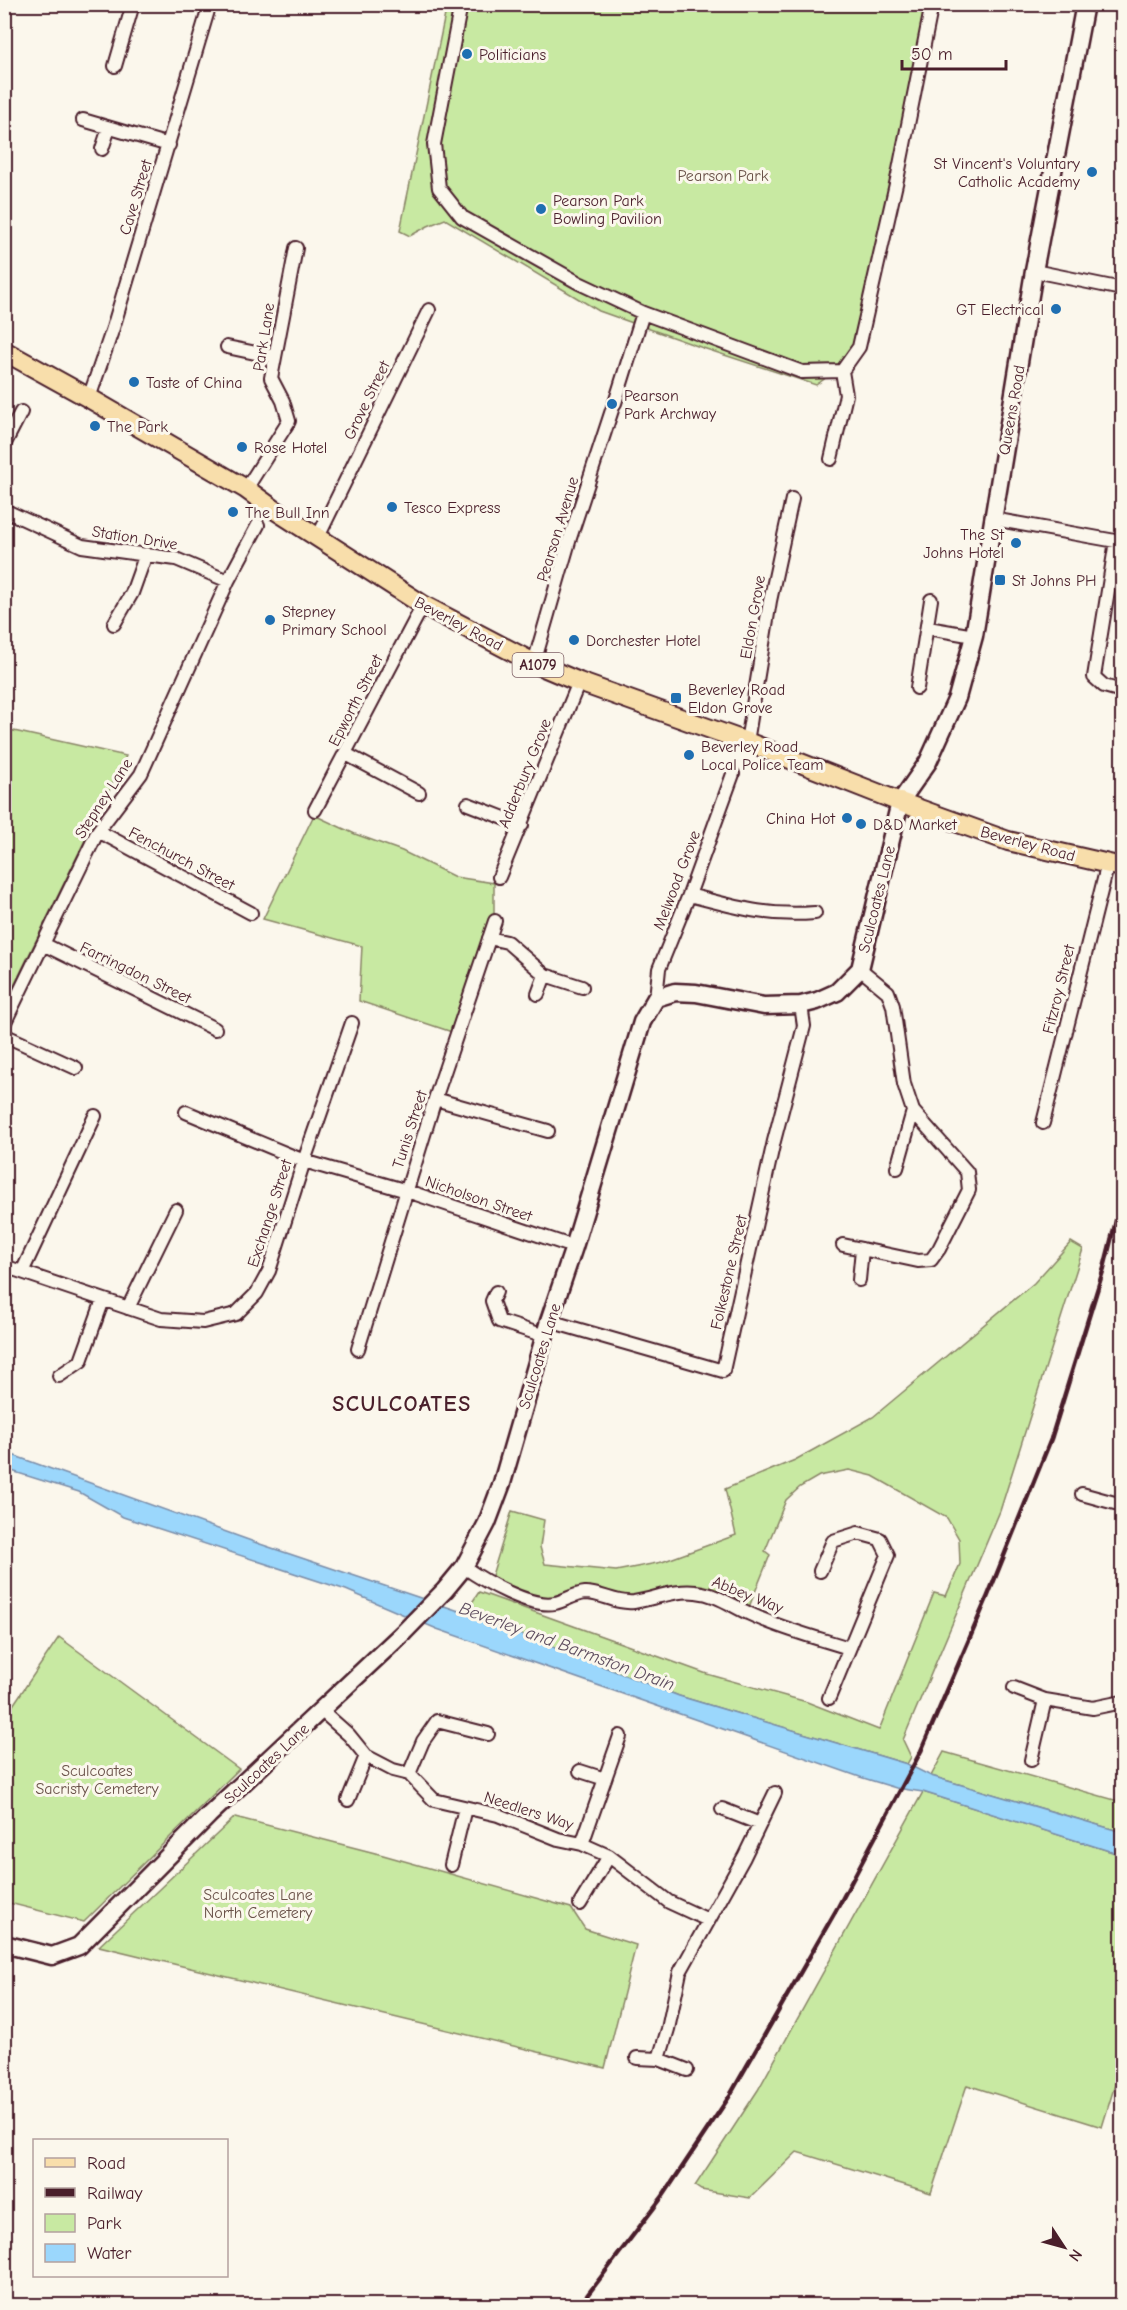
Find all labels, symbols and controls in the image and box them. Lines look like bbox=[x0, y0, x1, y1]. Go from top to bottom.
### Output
scale bar bbox=[902, 33, 1006, 71]
text: 50 m bbox=[911, 44, 953, 65]
place label: Politicians bbox=[479, 46, 547, 64]
marker: Politicians bbox=[460, 47, 474, 61]
place label: St Vincent's Voluntary Catholic Academy bbox=[933, 155, 1081, 191]
street label: Cave Street bbox=[116, 157, 156, 237]
marker: St Vincent's Voluntary Catholic Academy bbox=[1085, 165, 1099, 179]
park label: Pearson Park bbox=[678, 167, 769, 185]
place label: Pearson Park Bowling Pavilion bbox=[553, 192, 662, 228]
marker: Pearson Park Bowling Pavilion bbox=[534, 202, 548, 216]
place label: GT Electrical bbox=[956, 301, 1044, 319]
street label: Park Lane bbox=[250, 302, 278, 373]
marker: GT Electrical bbox=[1049, 302, 1063, 316]
street label: Grove Street bbox=[340, 358, 394, 443]
street label: Queens Road bbox=[995, 364, 1029, 457]
place label: Taste of China bbox=[146, 374, 243, 392]
marker: Taste of China bbox=[127, 375, 141, 389]
place label: Pearson Park Archway bbox=[624, 387, 717, 423]
marker: Pearson Park Archway bbox=[605, 397, 619, 411]
place label: The Park bbox=[107, 418, 168, 436]
marker: The Park bbox=[88, 419, 102, 433]
place label: Rose Hotel bbox=[254, 439, 327, 457]
marker: Rose Hotel bbox=[235, 440, 249, 454]
street label: Pearson Avenue bbox=[533, 475, 582, 584]
place label: Tesco Express bbox=[404, 499, 501, 517]
marker: Tesco Express bbox=[385, 500, 399, 514]
place label: The Bull Inn bbox=[245, 504, 330, 522]
marker: The Bull Inn bbox=[226, 505, 240, 519]
street label: Station Drive bbox=[91, 522, 179, 554]
place label: The St Johns Hotel bbox=[923, 526, 1004, 562]
marker: The St Johns Hotel bbox=[1009, 536, 1023, 550]
place label: St Johns PH bbox=[1012, 572, 1096, 590]
marker: St Johns PH bbox=[993, 573, 1007, 587]
street label: Eldon Grove bbox=[737, 574, 769, 660]
street label: Beverley Road bbox=[411, 593, 506, 655]
place label: Stepney Primary School bbox=[282, 603, 387, 639]
marker: Stepney Primary School bbox=[263, 613, 277, 627]
place label: Dorchester Hotel bbox=[586, 632, 701, 650]
marker: Dorchester Hotel bbox=[567, 633, 581, 647]
street label: Epworth Street bbox=[325, 651, 387, 749]
road number: A1079 bbox=[512, 653, 564, 677]
place label: Beverley Road Eldon Grove bbox=[688, 681, 785, 717]
marker: Beverley Road Eldon Grove bbox=[669, 691, 683, 705]
street label: Adderbury Grove bbox=[495, 716, 555, 831]
place label: Beverley Road Local Police Team bbox=[701, 738, 824, 774]
marker: Beverley Road Local Police Team bbox=[682, 748, 696, 762]
street label: Stepney Lane bbox=[71, 755, 136, 842]
place label: China Hot bbox=[766, 810, 835, 828]
marker: China Hot bbox=[840, 811, 854, 825]
place label: D&D Market bbox=[873, 816, 957, 834]
marker: D&D Market bbox=[854, 817, 868, 831]
street label: Fenchurch Street bbox=[126, 823, 238, 895]
street label: Beverley Road bbox=[978, 823, 1077, 865]
street label: Melwood Grove bbox=[650, 828, 704, 933]
street label: Sculcoates Lane bbox=[855, 844, 899, 955]
street label: Farringdon Street bbox=[77, 938, 194, 1008]
street label: Fitzroy Street bbox=[1039, 942, 1079, 1036]
street label: Tunis Street bbox=[389, 1088, 431, 1171]
street label: Exchange Street bbox=[244, 1157, 296, 1269]
street label: Nicholson Street bbox=[423, 1172, 535, 1226]
street label: Folkestone Street bbox=[707, 1213, 751, 1331]
street label: Sculcoates Lane bbox=[515, 1301, 565, 1411]
district label: SCULCOATES bbox=[332, 1391, 472, 1417]
street label: Abbey Way bbox=[709, 1573, 787, 1618]
water label: Beverley and Barmston Drain bbox=[456, 1598, 677, 1695]
street label: Sculcoates Lane bbox=[220, 1720, 313, 1808]
park label: Sculcoates Sacristy Cemetery bbox=[35, 1762, 159, 1798]
street label: Needlers Way bbox=[482, 1788, 577, 1834]
park label: Sculcoates Lane North Cemetery bbox=[203, 1886, 313, 1922]
legend bbox=[33, 2139, 228, 2277]
text: Road bbox=[87, 2153, 126, 2174]
text: Railway bbox=[87, 2183, 144, 2204]
text: Park bbox=[87, 2213, 122, 2234]
north arrow bbox=[1034, 2217, 1094, 2277]
text: Water bbox=[87, 2243, 132, 2264]
text: N bbox=[1065, 2246, 1086, 2265]

